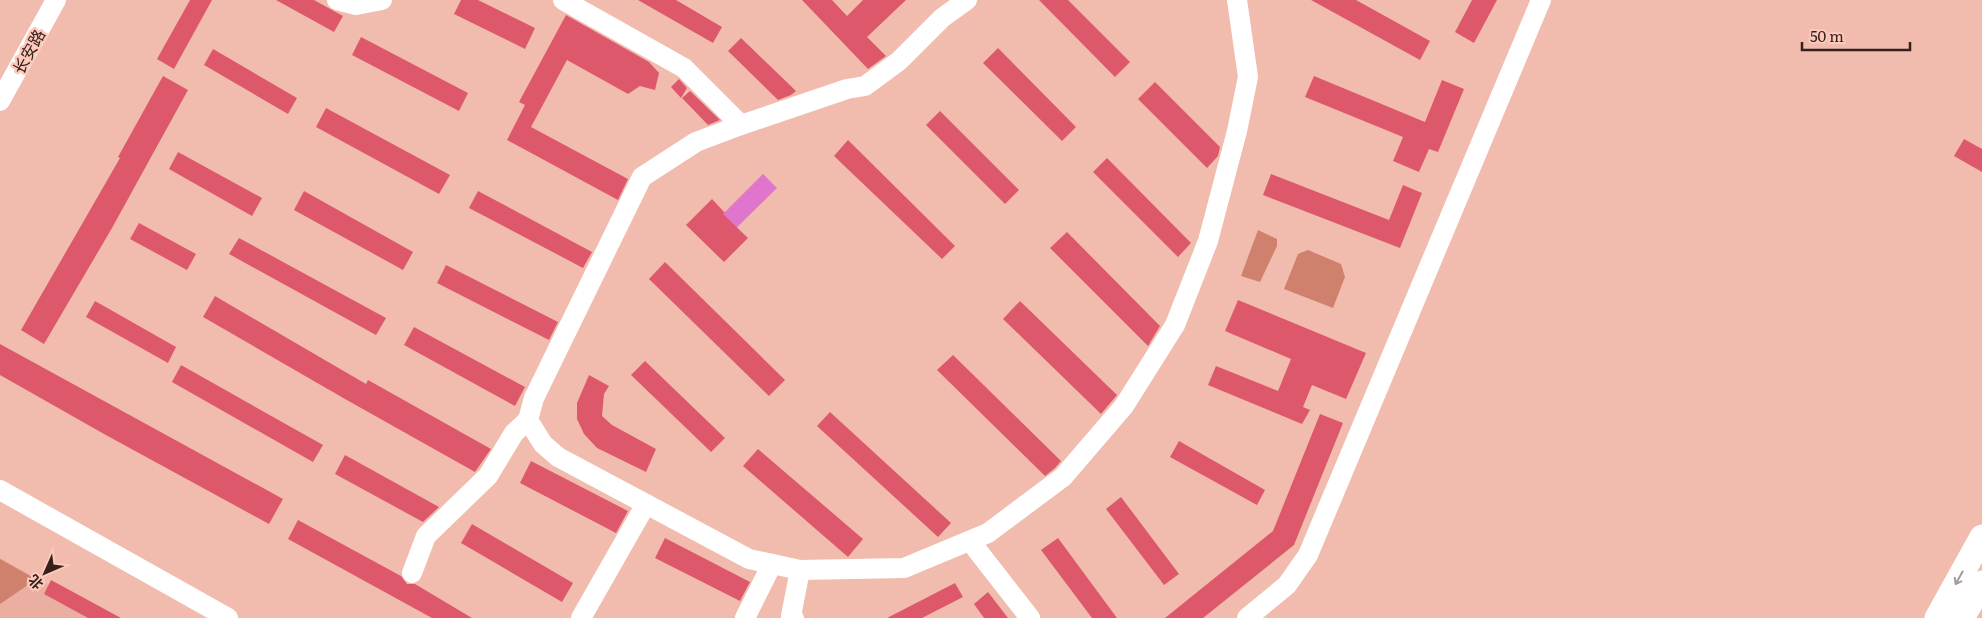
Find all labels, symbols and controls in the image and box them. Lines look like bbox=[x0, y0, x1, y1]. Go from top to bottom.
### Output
scale bar bbox=[1802, 20, 1910, 52]
street label: 长安路 bbox=[6, 24, 50, 78]
text: 50 m bbox=[1810, 24, 1844, 47]
north arrow bbox=[20, 548, 70, 598]
one-way arrow bbox=[1954, 570, 1964, 584]
text: 北 bbox=[23, 571, 47, 595]

